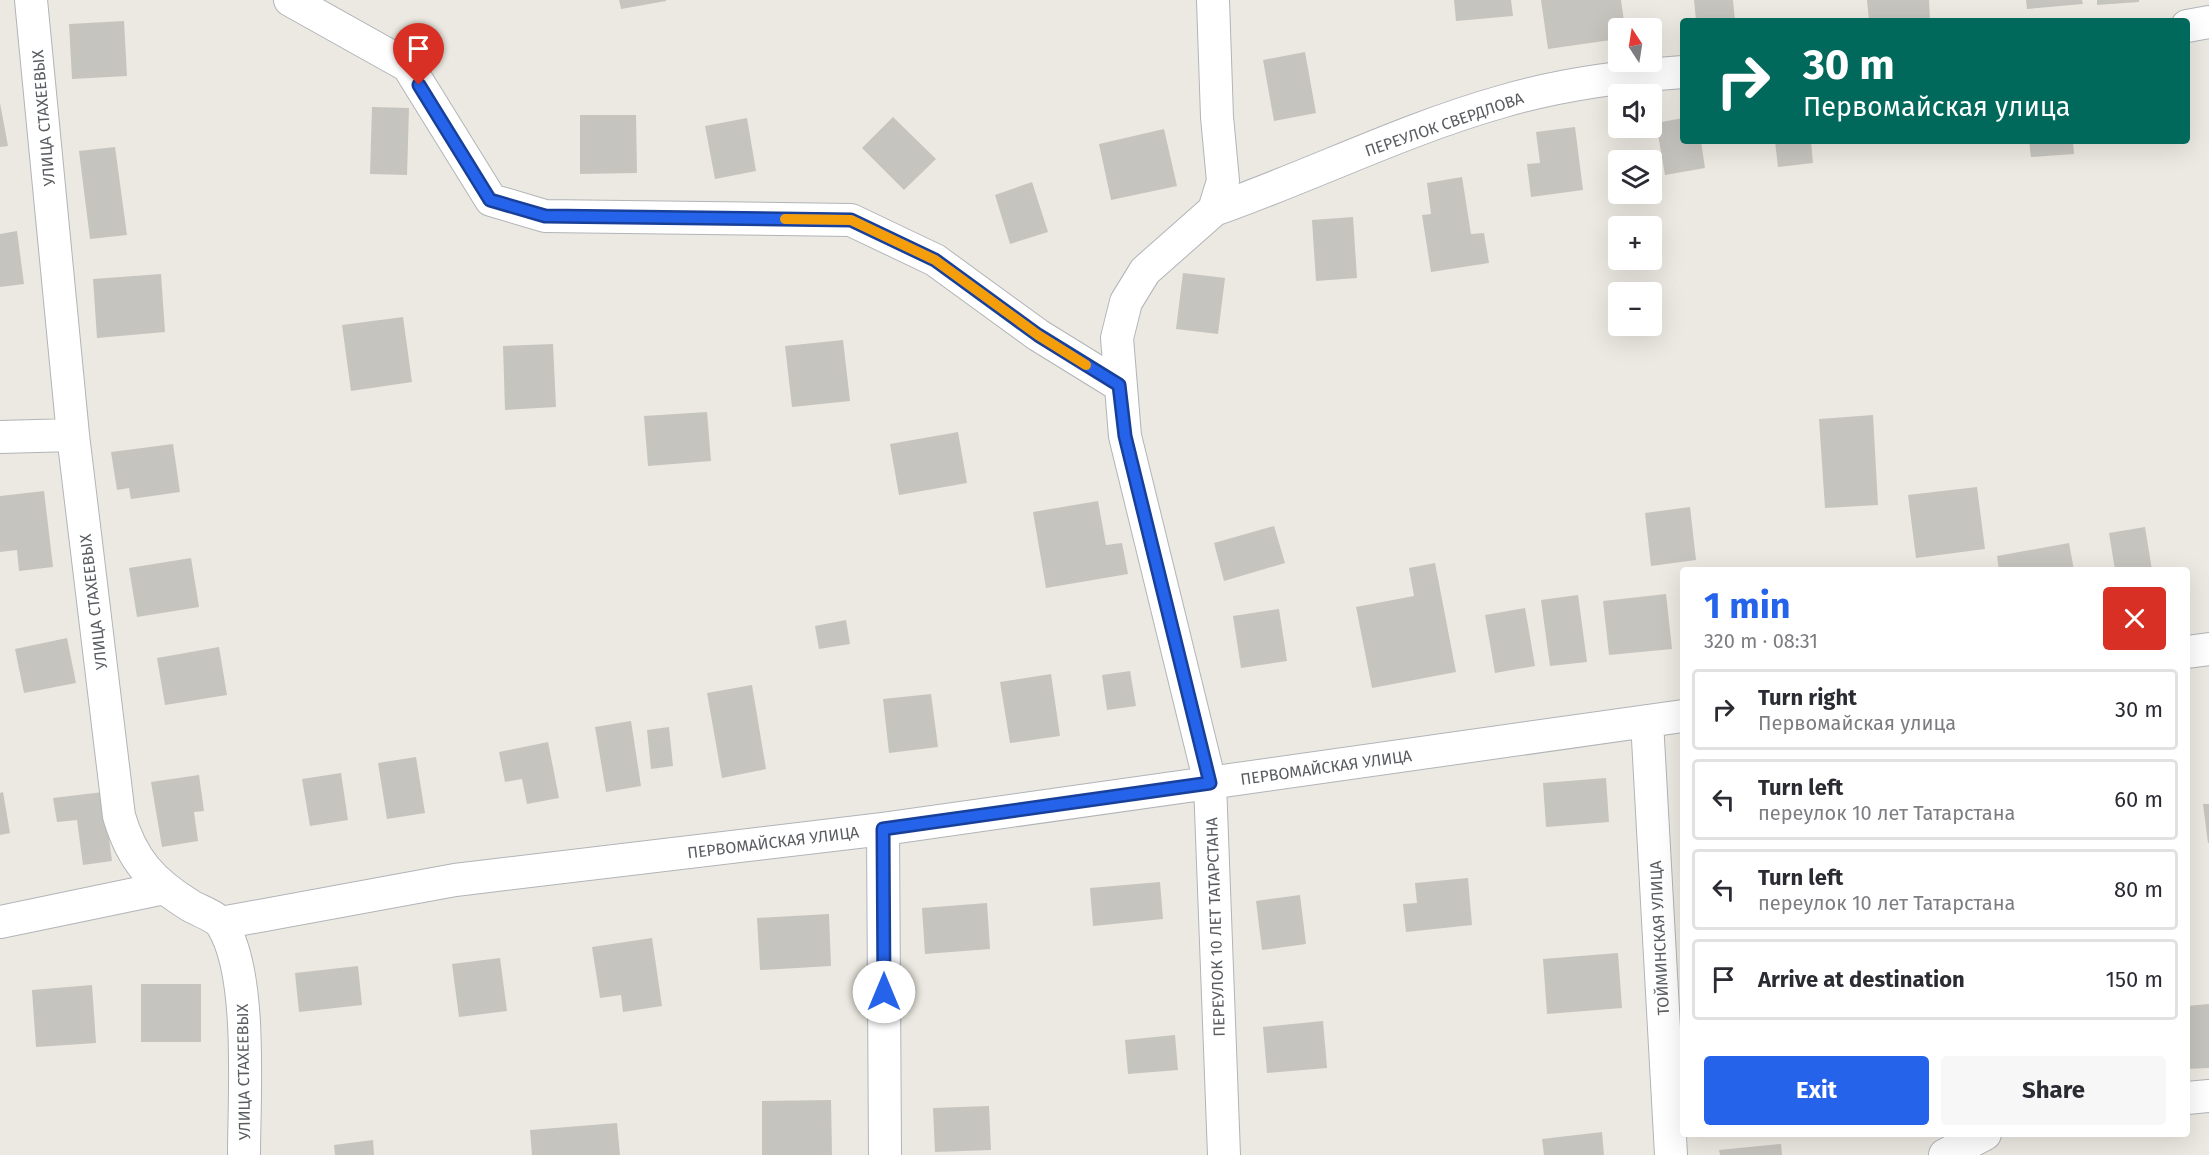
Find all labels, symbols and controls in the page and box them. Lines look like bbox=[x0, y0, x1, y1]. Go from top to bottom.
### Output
north arrow bbox=[1608, 18, 1662, 72]
map controls bbox=[1608, 18, 1662, 336]
pin bbox=[393, 23, 444, 85]
icon: arrive bbox=[402, 32, 435, 65]
text: 30 m bbox=[1803, 40, 1895, 90]
icon: right bbox=[1704, 42, 1782, 120]
street label: УЛИЦА СТАХЕЕВЫХ bbox=[28, 49, 59, 187]
button: sound bbox=[1608, 84, 1662, 138]
street label: ПЕРЕУЛОК СВЕРДЛОВА bbox=[1362, 88, 1527, 161]
text: Первомайская улица bbox=[1803, 91, 2070, 123]
button: layers bbox=[1608, 150, 1662, 204]
button: + bbox=[1608, 216, 1662, 270]
button: − bbox=[1608, 282, 1662, 336]
street label: УЛИЦА СТАХЕЕВЫХ bbox=[76, 533, 111, 671]
text: 1 min bbox=[1704, 584, 1791, 628]
button: close bbox=[2103, 587, 2166, 650]
text: 320 m · 08:31 bbox=[1704, 629, 1818, 653]
text: Turn right bbox=[1758, 684, 1857, 711]
icon: right bbox=[1707, 693, 1740, 726]
text: 30 m bbox=[2115, 696, 2163, 723]
text: Первомайская улица bbox=[1758, 711, 1956, 735]
street label: ПЕРВОМАЙСКАЯ УЛИЦА bbox=[1239, 746, 1414, 789]
text: Turn left bbox=[1758, 774, 1843, 801]
icon: left bbox=[1707, 783, 1740, 816]
text: 60 m bbox=[2114, 786, 2163, 813]
text: переулок 10 лет Татарстана bbox=[1758, 801, 2015, 825]
street label: ПЕРЕУЛОК 10 ЛЕТ ТАТАРСТАНА bbox=[1202, 816, 1229, 1037]
street label: ПЕРВОМАЙСКАЯ УЛИЦА bbox=[686, 822, 861, 862]
street label: ТОЙМИНСКАЯ УЛИЦА bbox=[1646, 859, 1673, 1016]
text: Turn left bbox=[1758, 864, 1843, 891]
icon: left bbox=[1707, 873, 1740, 906]
text: 80 m bbox=[2114, 876, 2163, 903]
text: переулок 10 лет Татарстана bbox=[1758, 891, 2015, 915]
position arrow bbox=[852, 960, 916, 1024]
icon: arrive bbox=[1707, 963, 1740, 996]
text: Arrive at destination bbox=[1758, 966, 1965, 993]
text: 150 m bbox=[2105, 966, 2163, 993]
street label: УЛИЦА СТАХЕЕВЫХ bbox=[233, 1003, 254, 1140]
button: Exit bbox=[1704, 1056, 1929, 1125]
button: Share bbox=[1941, 1056, 2166, 1125]

